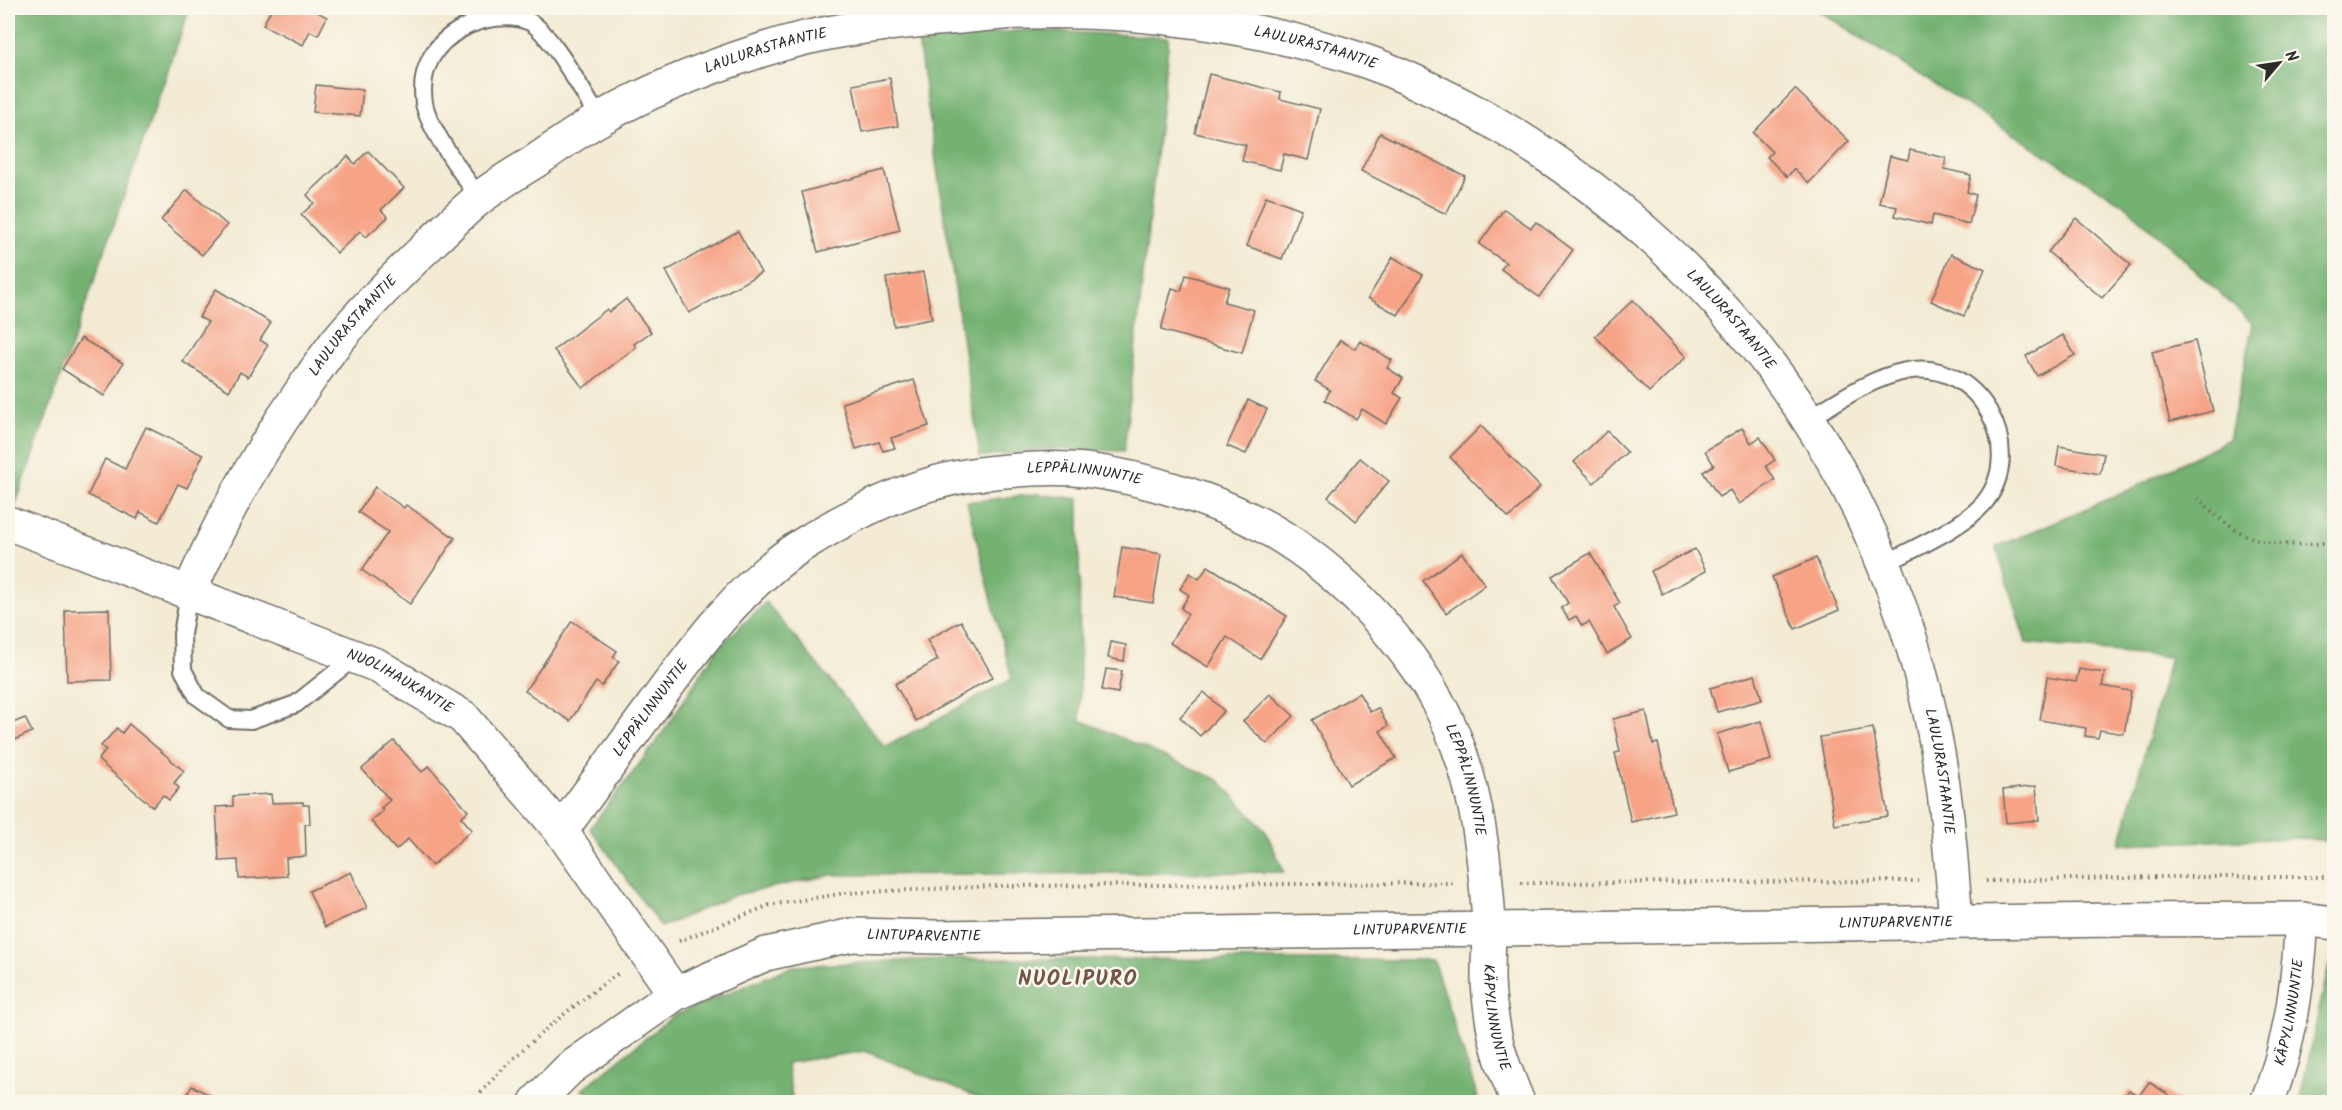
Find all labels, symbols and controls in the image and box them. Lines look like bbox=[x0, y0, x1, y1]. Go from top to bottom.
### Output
street label: LAULURASTAANTIE bbox=[1252, 20, 1382, 77]
street label: LAULURASTAANTIE bbox=[701, 21, 831, 81]
north arrow bbox=[2249, 33, 2309, 93]
text: N bbox=[2277, 46, 2304, 67]
street label: LAULURASTAANTIE bbox=[1680, 264, 1782, 376]
street label: LAULURASTAANTIE bbox=[303, 269, 404, 382]
street label: LEPPÄLINNUNTIE bbox=[1026, 456, 1146, 493]
street label: NUOLIHAUKANTIE bbox=[343, 643, 459, 721]
street label: LEPPÄLINNUNTIE bbox=[607, 654, 696, 762]
street label: LAULURASTAANTIE bbox=[1917, 706, 1961, 837]
street label: LEPPÄLINNUNTIE bbox=[1438, 719, 1492, 839]
street label: LINTUPARVENTIE bbox=[1838, 910, 1955, 936]
street label: LINTUPARVENTIE bbox=[1353, 917, 1469, 943]
street label: LINTUPARVENTIE bbox=[866, 923, 983, 949]
street label: KÄPYLINNUNTIE bbox=[2268, 956, 2311, 1069]
district label: NUOLIPURO bbox=[1018, 963, 1138, 996]
street label: KÄPYLINNUNTIE bbox=[1476, 964, 1517, 1076]

